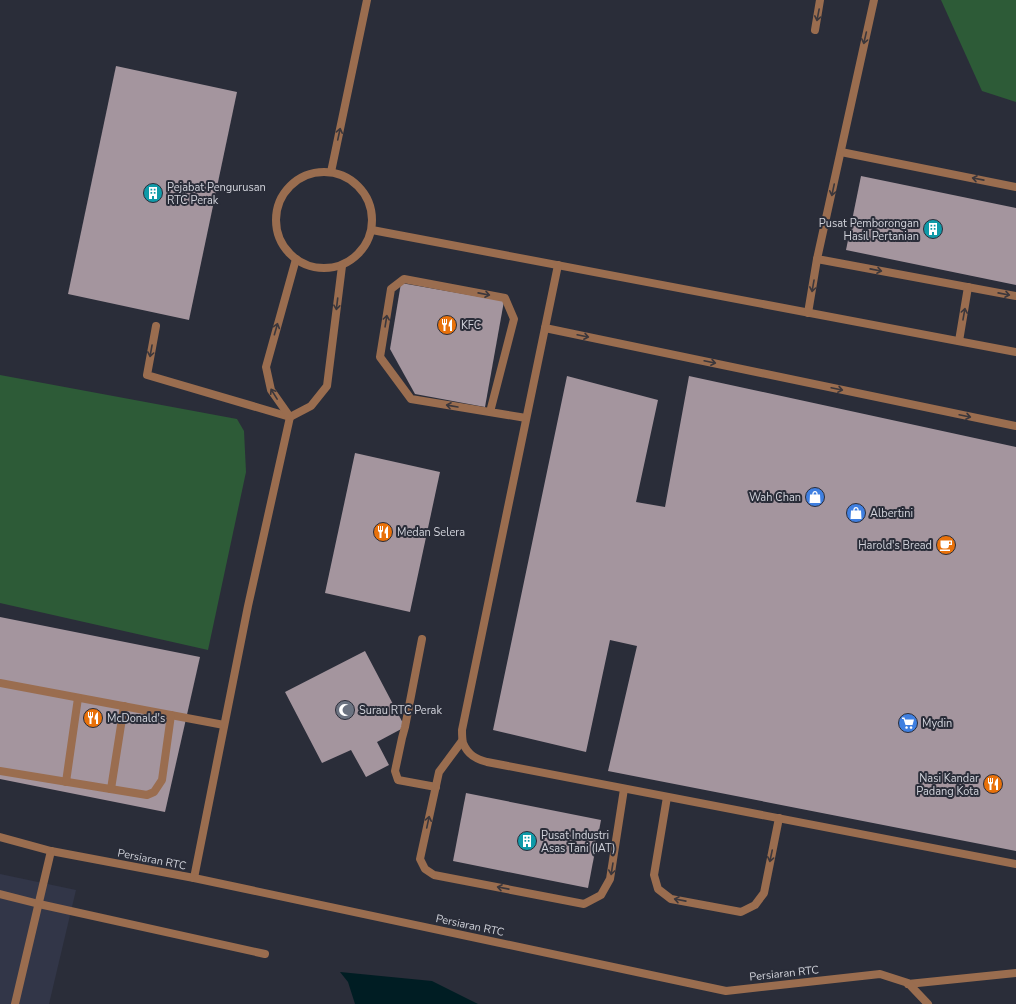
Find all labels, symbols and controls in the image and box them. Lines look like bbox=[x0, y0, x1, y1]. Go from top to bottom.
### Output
one-way arrow bbox=[813, 8, 821, 21]
one-way arrow bbox=[861, 31, 869, 44]
one-way arrow bbox=[335, 128, 343, 141]
one-way arrow bbox=[972, 175, 985, 183]
place label: Pejabat Pengurusan RTC Perak bbox=[167, 180, 266, 208]
building icon: Pejabat Pengurusan RTC Perak bbox=[142, 182, 164, 204]
one-way arrow bbox=[828, 183, 836, 196]
place label: Pusat Pemborongan Hasil Pertanian bbox=[819, 216, 919, 244]
building icon: Pusat Pemborongan Hasil Pertanian bbox=[922, 218, 944, 240]
one-way arrow bbox=[869, 266, 882, 274]
one-way arrow bbox=[808, 279, 816, 292]
one-way arrow bbox=[478, 290, 491, 298]
one-way arrow bbox=[997, 290, 1010, 298]
one-way arrow bbox=[334, 297, 341, 310]
one-way arrow bbox=[960, 308, 968, 321]
restaurant icon: KFC bbox=[436, 314, 458, 336]
one-way arrow bbox=[382, 315, 390, 328]
place label: KFC bbox=[461, 318, 481, 333]
one-way arrow bbox=[273, 323, 280, 336]
one-way arrow bbox=[576, 332, 589, 340]
one-way arrow bbox=[147, 344, 155, 357]
one-way arrow bbox=[703, 359, 716, 367]
one-way arrow bbox=[830, 385, 843, 393]
one-way arrow bbox=[270, 389, 278, 400]
one-way arrow bbox=[446, 402, 459, 410]
one-way arrow bbox=[958, 412, 971, 420]
shop icon: Wah Chan bbox=[804, 486, 826, 508]
place label: Wah Chan bbox=[749, 490, 801, 505]
shop icon: Albertini bbox=[845, 502, 867, 524]
place label: Albertini bbox=[870, 506, 913, 521]
restaurant icon: Medan Selera bbox=[372, 521, 394, 543]
place label: Medan Selera bbox=[397, 525, 465, 540]
cafe icon: Harold's Bread bbox=[935, 534, 957, 556]
place label: Harold's Bread bbox=[858, 538, 932, 553]
mosque icon: Surau RTC Perak bbox=[334, 699, 356, 721]
place label: Surau RTC Perak bbox=[359, 703, 442, 718]
restaurant icon: McDonald's bbox=[82, 707, 104, 729]
place label: McDonald's bbox=[107, 711, 165, 726]
supermarket icon: Mydin bbox=[897, 712, 919, 734]
place label: Mydin bbox=[922, 716, 952, 731]
place label: Nasi Kandar Padang Kota bbox=[916, 771, 979, 799]
restaurant icon: Nasi Kandar Padang Kota bbox=[982, 773, 1004, 795]
one-way arrow bbox=[425, 816, 433, 829]
place label: Pusat Industri Asas Tani (IAT) bbox=[541, 828, 615, 856]
building icon: Pusat Industri Asas Tani (IAT) bbox=[516, 830, 538, 852]
street label: Persiaran RTC bbox=[116, 845, 187, 873]
one-way arrow bbox=[767, 850, 775, 863]
one-way arrow bbox=[608, 862, 616, 875]
one-way arrow bbox=[497, 884, 510, 892]
one-way arrow bbox=[674, 896, 687, 904]
street label: Persiaran RTC bbox=[434, 911, 505, 940]
street label: Persiaran RTC bbox=[749, 962, 819, 985]

